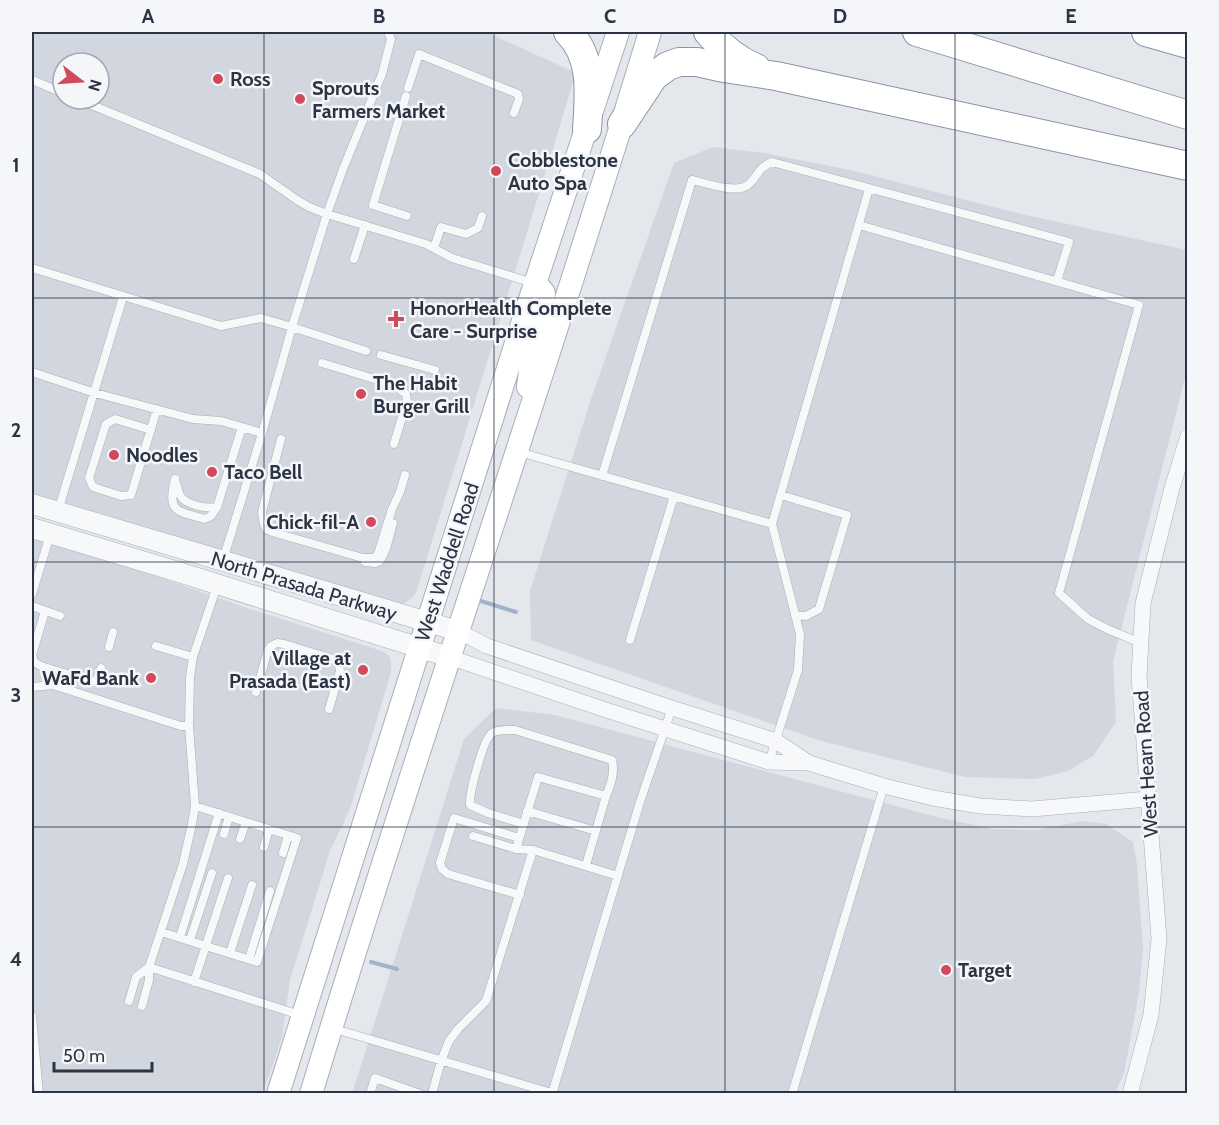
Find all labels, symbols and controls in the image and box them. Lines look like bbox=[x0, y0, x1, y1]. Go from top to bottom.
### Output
text: A bbox=[142, 4, 155, 28]
text: B bbox=[373, 4, 385, 28]
text: C bbox=[604, 4, 616, 28]
text: D bbox=[833, 4, 847, 28]
text: E bbox=[1065, 4, 1077, 28]
north arrow bbox=[51, 51, 111, 111]
place label: Ross bbox=[230, 67, 270, 91]
marker: Ross bbox=[211, 72, 225, 86]
place label: Sprouts Farmers Market bbox=[312, 76, 445, 123]
text: N bbox=[84, 77, 106, 93]
marker: Sprouts Farmers Market bbox=[293, 92, 307, 106]
place label: Cobblestone Auto Spa bbox=[508, 148, 618, 195]
text: 1 bbox=[12, 153, 20, 177]
marker: Cobblestone Auto Spa bbox=[489, 164, 503, 178]
place label: HonorHealth Complete Care - Surprise bbox=[410, 296, 611, 343]
marker: HonorHealth Complete Care - Surprise bbox=[387, 310, 405, 328]
place label: The Habit Burger Grill bbox=[373, 371, 469, 418]
marker: The Habit Burger Grill bbox=[354, 387, 368, 401]
text: 2 bbox=[11, 418, 21, 442]
place label: Noodles bbox=[126, 443, 198, 467]
marker: Noodles bbox=[107, 448, 121, 462]
place label: Taco Bell bbox=[224, 460, 302, 484]
marker: Taco Bell bbox=[205, 465, 219, 479]
street label: West Waddell Road bbox=[410, 480, 484, 644]
place label: Chick-fil-A bbox=[266, 510, 359, 534]
marker: Chick-fil-A bbox=[364, 515, 378, 529]
street label: North Prasada Parkway bbox=[208, 546, 400, 626]
place label: Village at Prasada (East) bbox=[229, 646, 351, 693]
marker: Village at Prasada (East) bbox=[356, 663, 370, 677]
place label: WaFd Bank bbox=[42, 666, 139, 690]
marker: WaFd Bank bbox=[144, 671, 158, 685]
text: 3 bbox=[11, 683, 21, 707]
street label: West Hearn Road bbox=[1129, 690, 1163, 838]
text: 4 bbox=[10, 947, 22, 971]
place label: Target bbox=[958, 958, 1012, 982]
marker: Target bbox=[939, 963, 953, 977]
scale bar bbox=[54, 1035, 152, 1073]
text: 50 m bbox=[63, 1045, 105, 1067]

